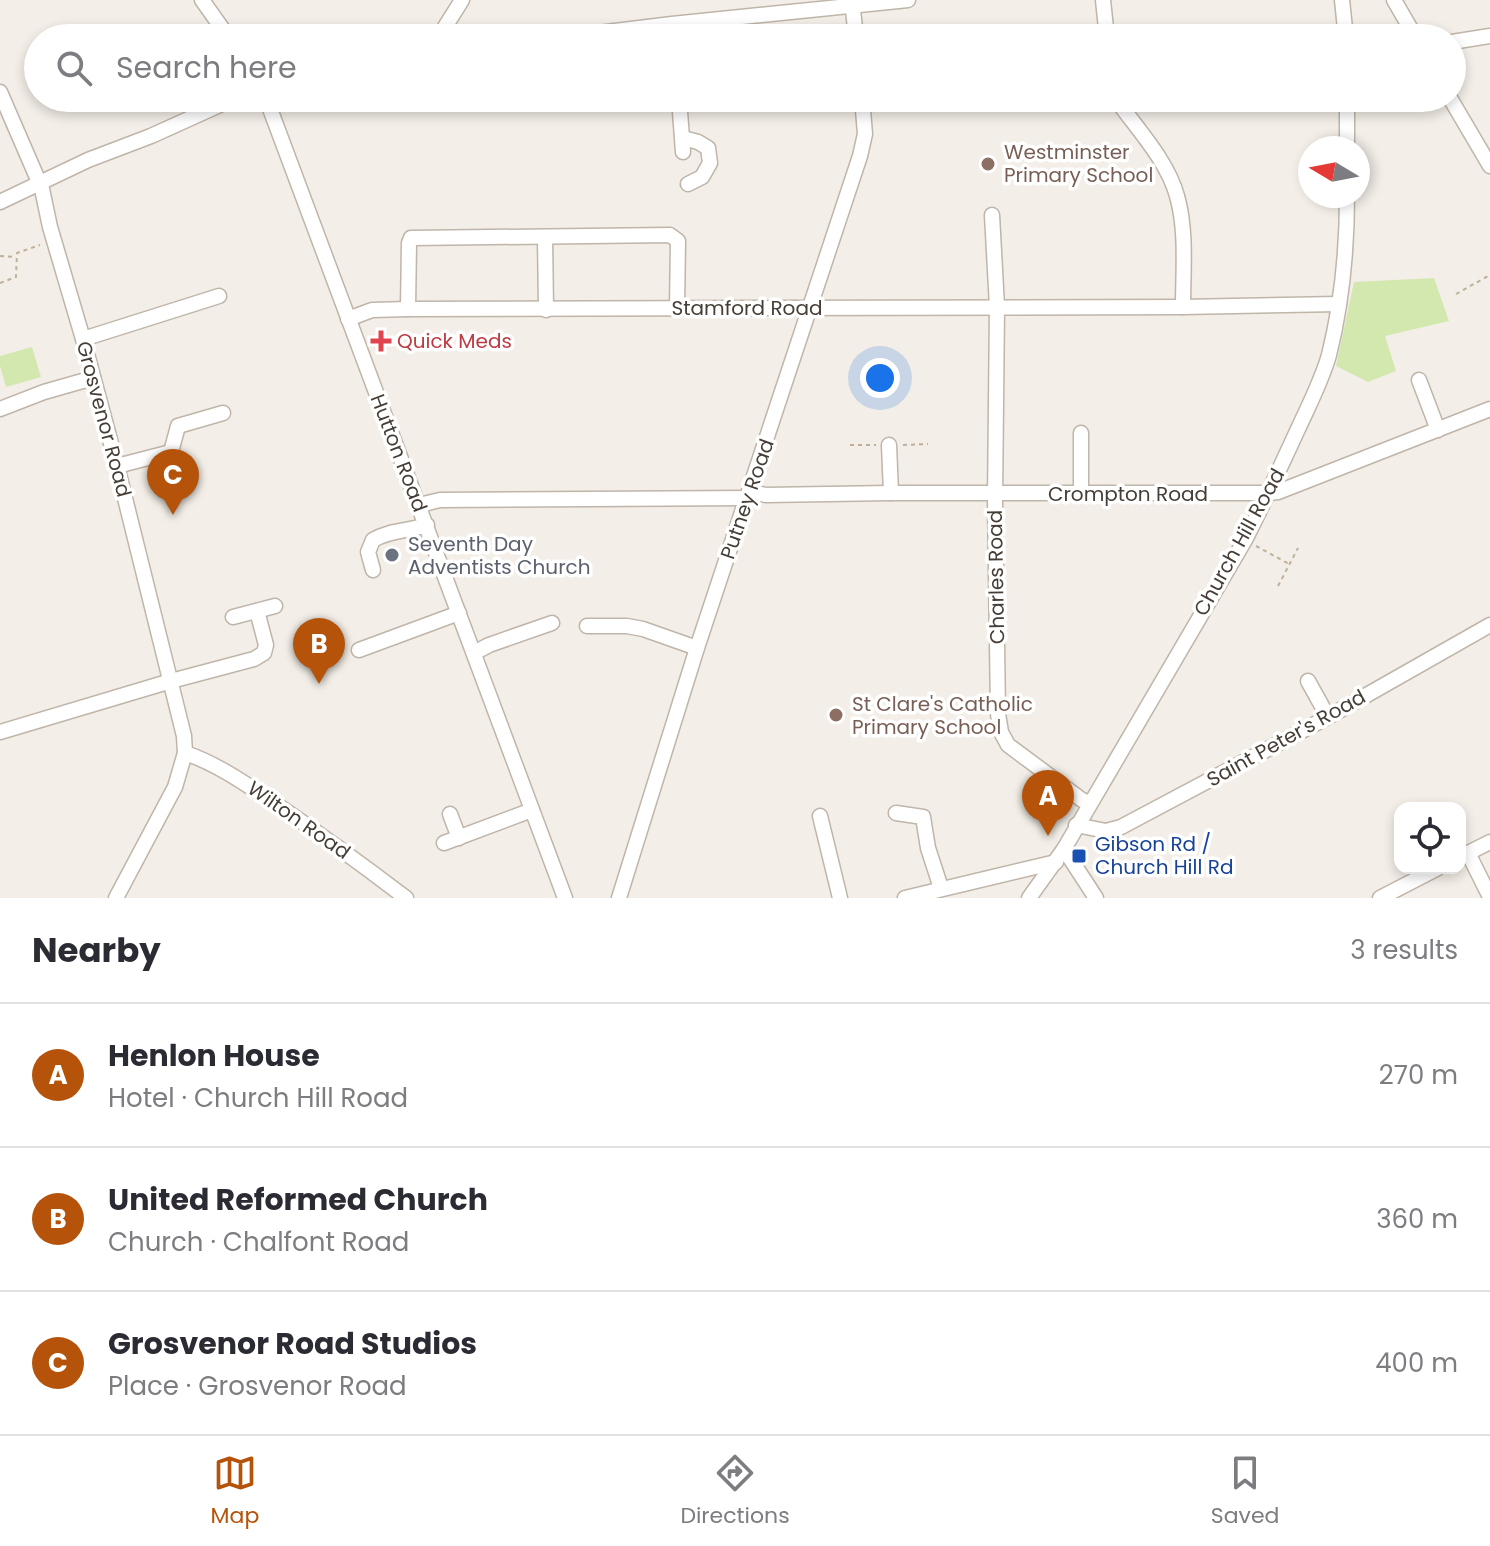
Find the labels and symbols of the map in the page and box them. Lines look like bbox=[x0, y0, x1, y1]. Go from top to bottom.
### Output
north arrow bbox=[1298, 136, 1370, 208]
place label: Westminster Primary School bbox=[1004, 138, 1153, 189]
marker: Westminster Primary School bbox=[979, 155, 997, 173]
street label: Stamford Road bbox=[672, 294, 822, 322]
place label: Quick Meds bbox=[397, 327, 512, 355]
marker: Quick Meds bbox=[372, 332, 390, 350]
street label: Grosvenor Road bbox=[70, 338, 138, 500]
your location bbox=[860, 358, 900, 398]
street label: Hutton Road bbox=[364, 390, 434, 516]
street label: Putney Road bbox=[713, 435, 781, 563]
pin: C bbox=[147, 449, 199, 515]
street label: Church Hill Road bbox=[1187, 463, 1291, 621]
street label: Crompton Road bbox=[1048, 480, 1208, 508]
street label: Charles Road bbox=[981, 510, 1011, 644]
place label: Seventh Day Adventists Church bbox=[408, 530, 591, 581]
marker: Seventh Day Adventists Church bbox=[383, 546, 401, 564]
pin: B bbox=[293, 618, 345, 684]
street label: Saint Peter's Road bbox=[1202, 683, 1370, 793]
place label: St Clare's Catholic Primary School bbox=[852, 690, 1033, 741]
marker: St Clare's Catholic Primary School bbox=[827, 706, 845, 724]
pin: A bbox=[1022, 770, 1074, 836]
street label: Wilton Road bbox=[242, 774, 356, 866]
place label: Gibson Rd / Church Hill Rd bbox=[1095, 830, 1233, 881]
marker: Gibson Rd / Church Hill Rd bbox=[1070, 847, 1088, 865]

